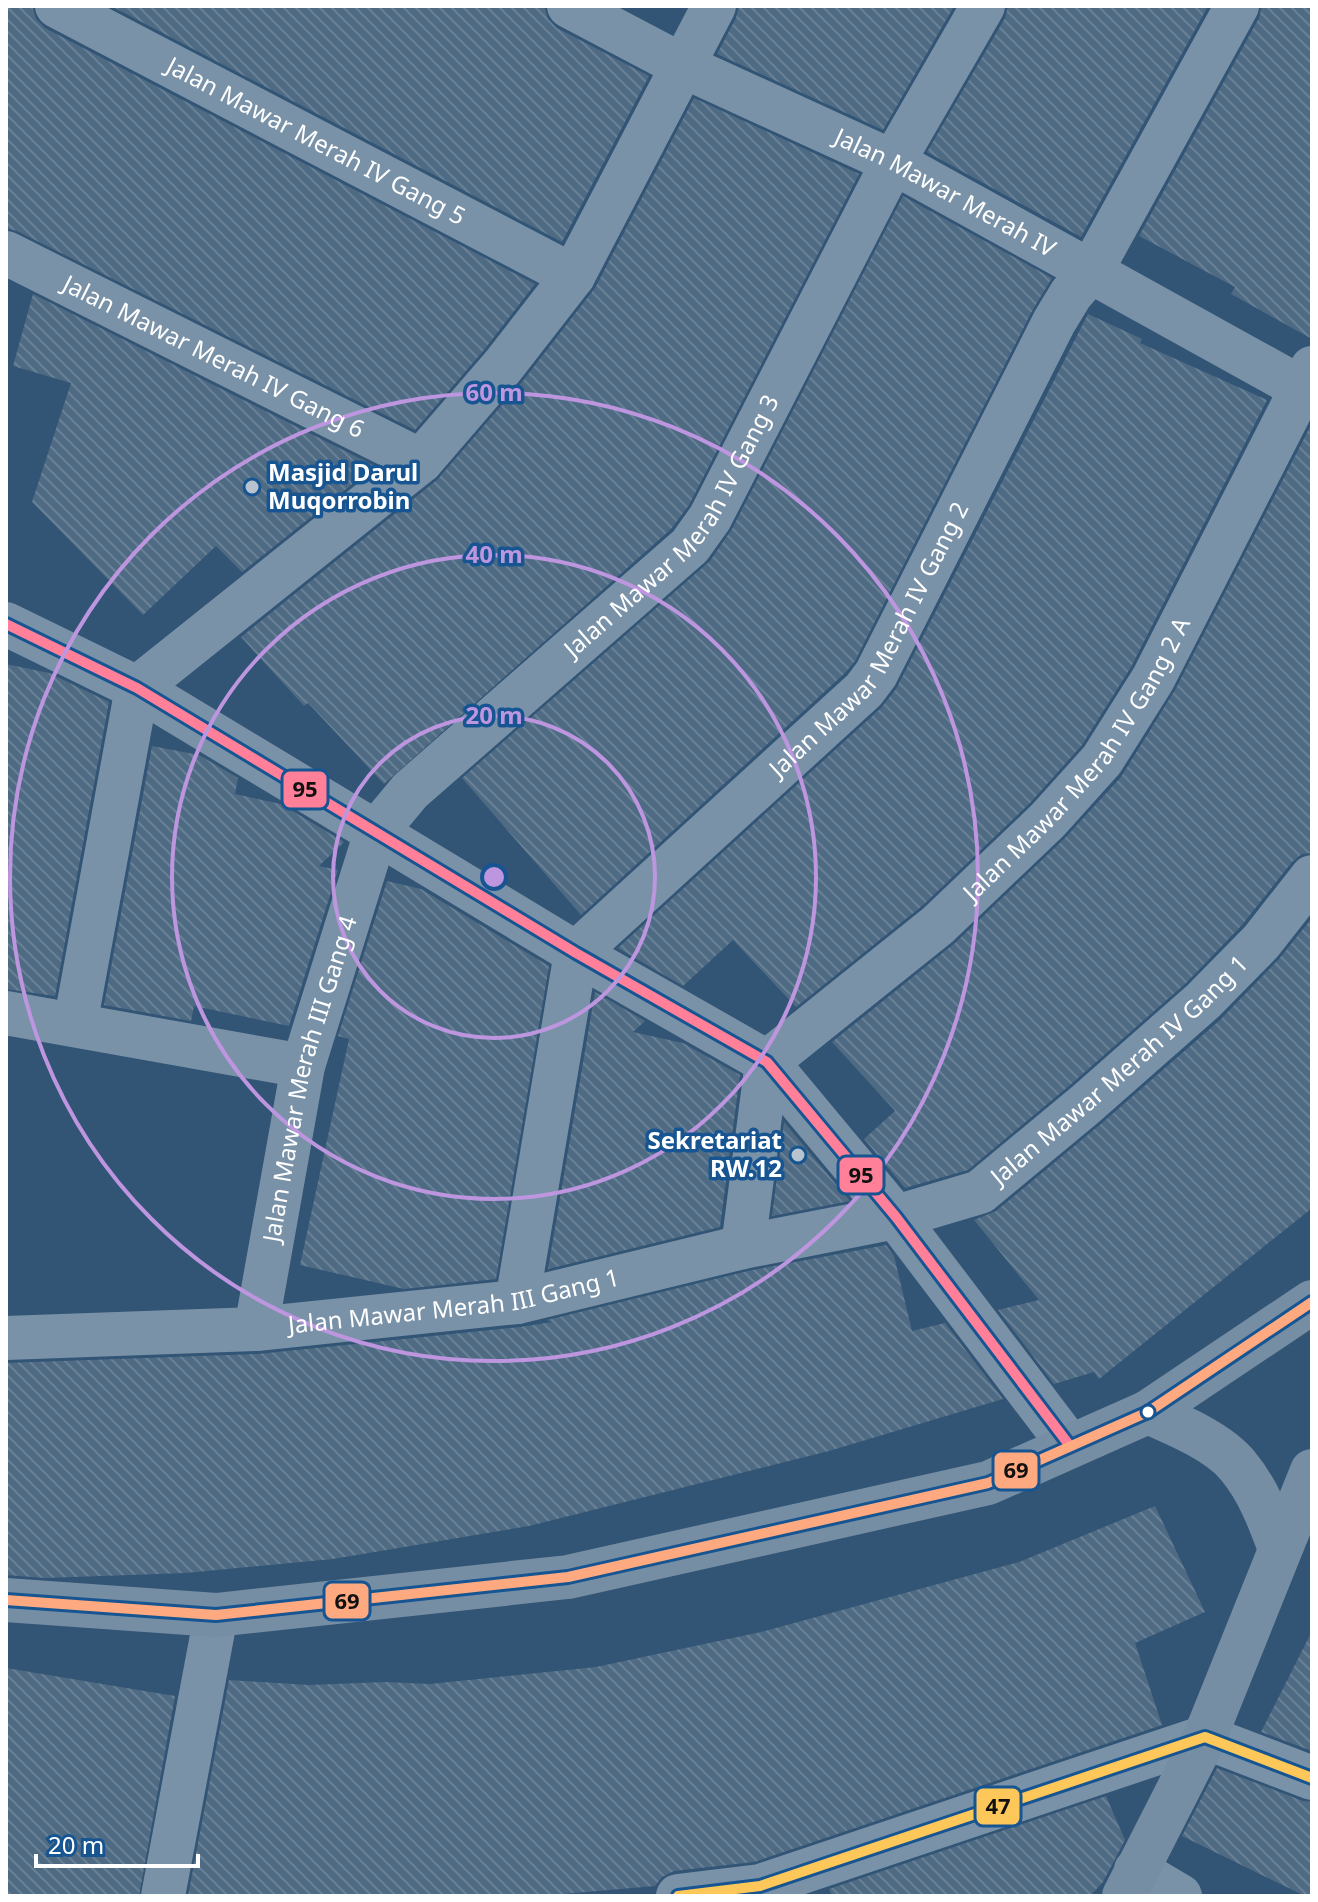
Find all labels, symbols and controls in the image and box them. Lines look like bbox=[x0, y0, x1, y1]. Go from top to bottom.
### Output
street label: Jalan Mawar Merah IV Gang 5 bbox=[159, 47, 472, 232]
street label: Jalan Mawar Merah IV bbox=[828, 119, 1063, 264]
street label: Jalan Mawar Merah IV Gang 6 bbox=[56, 265, 370, 445]
text: 60 m bbox=[465, 375, 523, 408]
street label: Jalan Mawar Merah IV Gang 3 bbox=[555, 388, 786, 665]
place label: Masjid Darul Muqorrobin bbox=[268, 455, 418, 516]
marker: Masjid Darul Muqorrobin bbox=[243, 478, 261, 496]
street label: Jalan Mawar Merah IV Gang 2 bbox=[760, 496, 975, 785]
text: 40 m bbox=[465, 537, 523, 570]
street label: Jalan Mawar Merah IV Gang 2 A bbox=[954, 610, 1197, 909]
text: 20 m bbox=[465, 698, 523, 731]
line badge: 95 bbox=[282, 770, 328, 809]
text: 95 bbox=[292, 773, 318, 803]
centre of rings bbox=[480, 863, 508, 891]
street label: Jalan Mawar Merah III Gang 4 bbox=[253, 911, 364, 1247]
street label: Jalan Mawar Merah IV Gang 1 bbox=[981, 947, 1255, 1193]
place label: Sekretariat RW.12 bbox=[648, 1123, 782, 1184]
marker: Sekretariat RW.12 bbox=[789, 1146, 807, 1164]
line badge: 95 bbox=[838, 1156, 884, 1194]
text: 95 bbox=[848, 1159, 874, 1189]
street label: Jalan Mawar Merah III Gang 1 bbox=[284, 1260, 623, 1341]
unlabelled marker bbox=[1140, 1404, 1156, 1420]
line badge: 69 bbox=[993, 1451, 1039, 1490]
text: 69 bbox=[1003, 1454, 1029, 1484]
line badge: 69 bbox=[324, 1582, 370, 1620]
text: 69 bbox=[334, 1585, 360, 1615]
line badge: 47 bbox=[975, 1787, 1021, 1826]
text: 47 bbox=[985, 1790, 1011, 1820]
scale bar bbox=[36, 1818, 198, 1868]
text: 20 m bbox=[48, 1828, 104, 1861]

